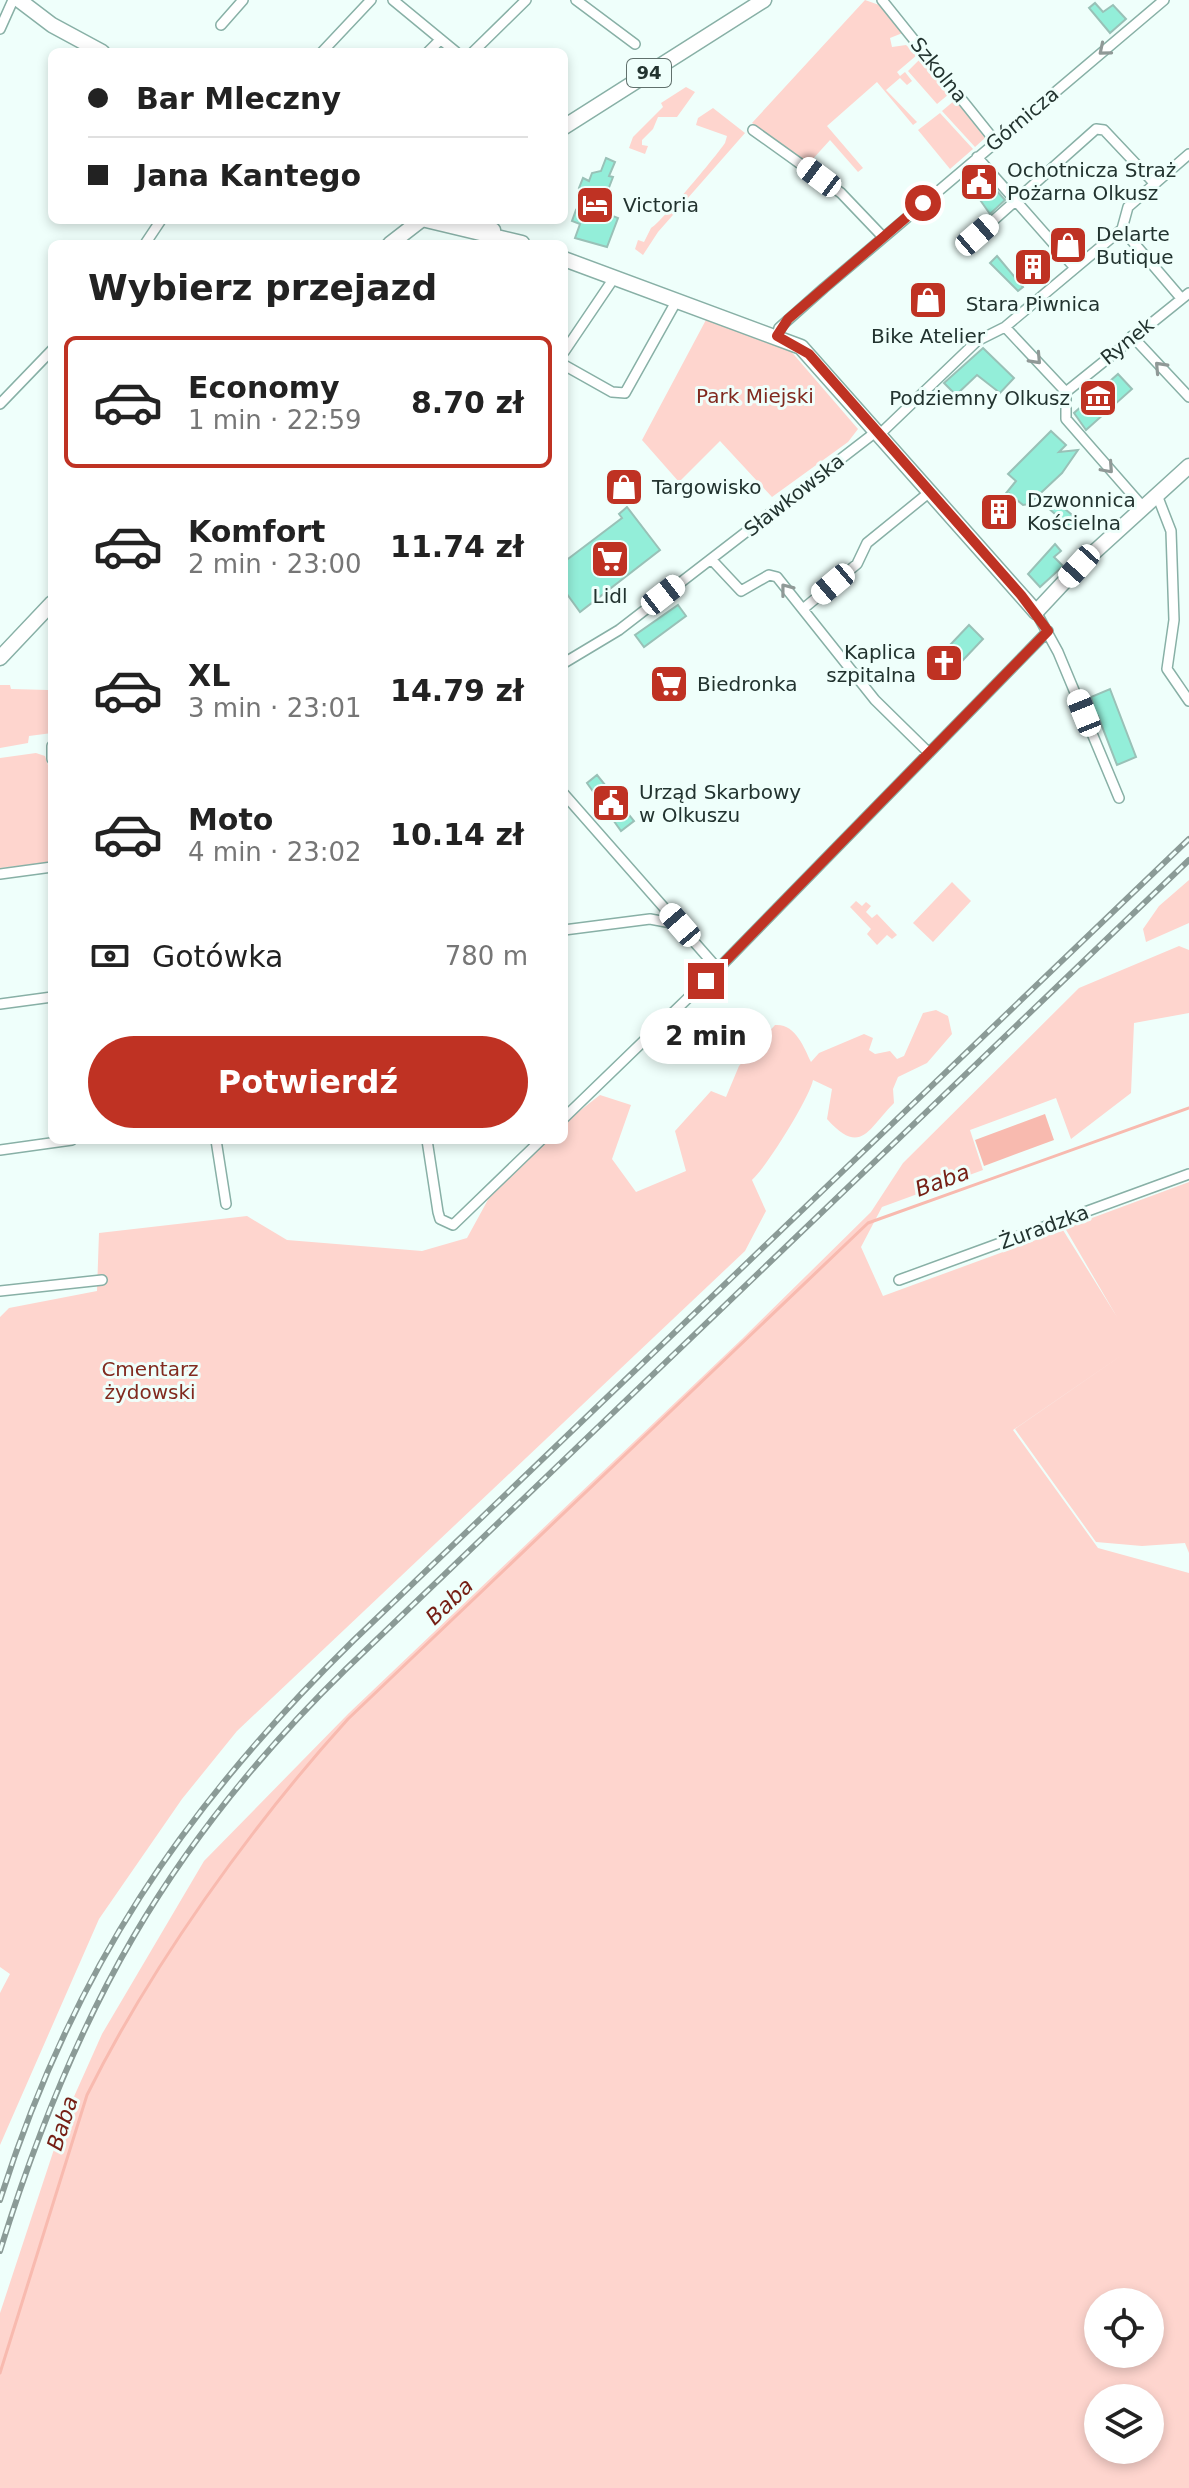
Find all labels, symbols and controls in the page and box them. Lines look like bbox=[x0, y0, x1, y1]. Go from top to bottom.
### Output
street label: Szkolna bbox=[906, 33, 972, 107]
one-way arrow bbox=[1099, 40, 1114, 55]
road number: 94 bbox=[627, 59, 671, 87]
text: Bar Mleczny bbox=[136, 81, 341, 116]
street label: Górnicza bbox=[981, 82, 1063, 156]
car bbox=[793, 153, 845, 201]
text: Jana Kantego bbox=[136, 158, 361, 193]
place label: Ochotnicza Straż Pożarna Olkusz bbox=[1007, 158, 1176, 205]
public building icon: Ochotnicza Straż Pożarna Olkusz bbox=[958, 161, 1000, 203]
hotel icon: Victoria bbox=[574, 184, 616, 226]
route start bbox=[905, 185, 941, 221]
place label: Victoria bbox=[623, 193, 699, 217]
car bbox=[951, 210, 1003, 260]
place label: Delarte Butique bbox=[1096, 222, 1173, 269]
shop icon: Delarte Butique bbox=[1047, 224, 1089, 266]
building icon: Stara Piwnica bbox=[1012, 246, 1054, 288]
text: Wybierz przejazd bbox=[88, 267, 437, 308]
shop icon: Bike Atelier bbox=[907, 279, 949, 321]
place label: Stara Piwnica bbox=[966, 292, 1100, 316]
street label: Rynek bbox=[1096, 312, 1159, 370]
place label: Bike Atelier bbox=[871, 324, 986, 348]
one-way arrow bbox=[1027, 350, 1041, 364]
one-way arrow bbox=[1156, 361, 1170, 376]
icon: car bbox=[92, 366, 164, 438]
text: Economy bbox=[188, 370, 340, 405]
museum icon: Podziemny Olkusz bbox=[1077, 377, 1119, 419]
park label: Park Miejski bbox=[696, 384, 814, 408]
text: 8.70 zł bbox=[411, 385, 524, 420]
place label: Podziemny Olkusz bbox=[889, 386, 1070, 410]
text: 1 min · 22:59 bbox=[188, 405, 362, 435]
street label: Sławkowska bbox=[739, 448, 849, 542]
one-way arrow bbox=[1099, 459, 1113, 474]
shop icon: Targowisko bbox=[603, 466, 645, 508]
place label: Targowisko bbox=[651, 475, 761, 499]
place label: Dzwonnica Kościelna bbox=[1027, 488, 1136, 535]
building icon: Dzwonnica Kościelna bbox=[978, 491, 1020, 533]
icon: car bbox=[92, 510, 164, 582]
text: Komfort bbox=[188, 514, 325, 549]
text: 11.74 zł bbox=[390, 529, 524, 564]
supermarket icon: Lidl bbox=[589, 538, 631, 580]
car bbox=[1054, 540, 1104, 592]
text: 2 min · 23:00 bbox=[188, 549, 362, 579]
car bbox=[807, 559, 859, 609]
car bbox=[637, 571, 689, 619]
one-way arrow bbox=[782, 583, 796, 598]
place label: Lidl bbox=[593, 584, 627, 608]
place label: Kaplica szpitalna bbox=[826, 640, 916, 687]
church icon: Kaplica szpitalna bbox=[923, 642, 965, 684]
icon: car bbox=[92, 654, 164, 726]
text: XL bbox=[188, 658, 230, 693]
supermarket icon: Biedronka bbox=[648, 663, 690, 705]
place label: Biedronka bbox=[697, 672, 797, 696]
text: 14.79 zł bbox=[390, 673, 524, 708]
car bbox=[1064, 686, 1104, 740]
text: 3 min · 23:01 bbox=[188, 693, 362, 723]
place label: Urząd Skarbowy w Olkuszu bbox=[639, 780, 801, 827]
public building icon: Urząd Skarbowy w Olkuszu bbox=[590, 782, 632, 824]
icon: car bbox=[92, 798, 164, 870]
text: Moto bbox=[188, 802, 273, 837]
text: 10.14 zł bbox=[390, 817, 524, 852]
text: 4 min · 23:02 bbox=[188, 837, 362, 867]
car bbox=[655, 899, 705, 951]
icon: cash bbox=[88, 934, 132, 978]
text: Gotówka bbox=[152, 939, 283, 974]
text: 780 m bbox=[445, 941, 528, 971]
route end bbox=[688, 963, 724, 999]
callout: 2 min bbox=[640, 1009, 772, 1065]
text: 2 min bbox=[665, 1021, 747, 1051]
button: Potwierdź bbox=[88, 1036, 528, 1128]
water label: Baba bbox=[912, 1159, 973, 1202]
street label: Żuradzka bbox=[996, 1200, 1092, 1254]
park label: Cmentarz żydowski bbox=[101, 1357, 199, 1404]
water label: Baba bbox=[421, 1573, 478, 1630]
water label: Baba bbox=[42, 2093, 83, 2154]
map controls bbox=[1084, 2288, 1164, 2464]
button: locate bbox=[1084, 2288, 1164, 2368]
button: layers bbox=[1084, 2384, 1164, 2464]

